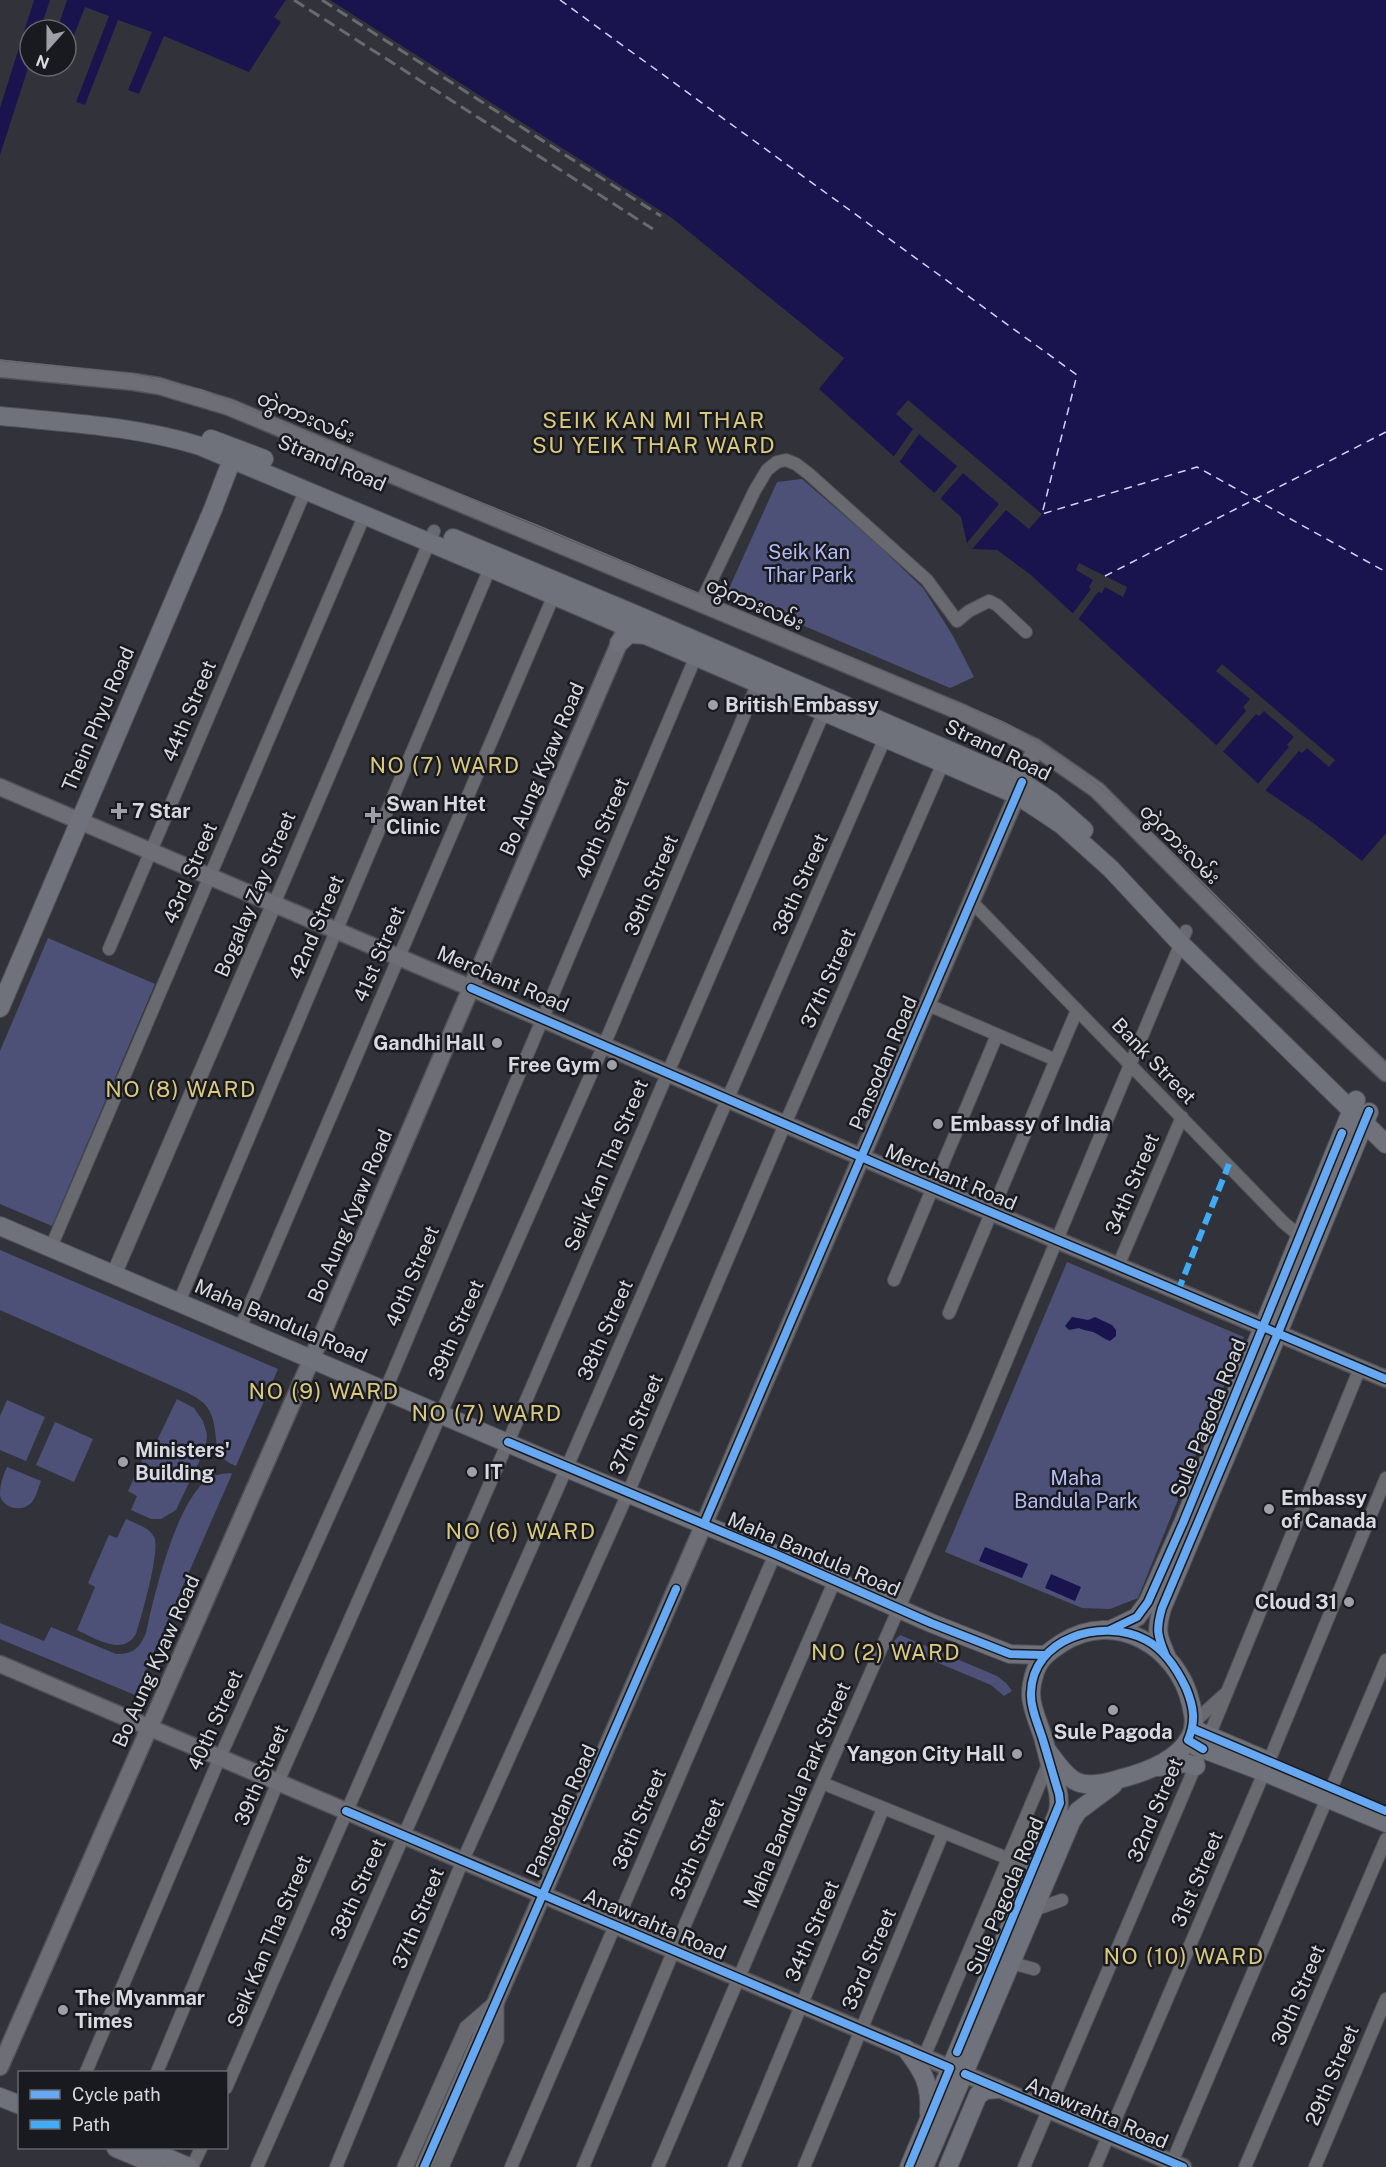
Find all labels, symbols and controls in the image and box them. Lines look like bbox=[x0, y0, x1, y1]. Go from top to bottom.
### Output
north arrow bbox=[18, 18, 78, 78]
text: N bbox=[34, 50, 52, 73]
street label: တွဲကားလမ်း bbox=[252, 384, 359, 452]
district label: SEIK KAN MI THAR SU YEIK THAR WARD bbox=[532, 407, 776, 458]
street label: Strand Road bbox=[274, 429, 390, 497]
park label: Seik Kan Thar Park bbox=[764, 540, 854, 587]
street label: တွဲကားလမ်း bbox=[701, 571, 808, 639]
street label: Thein Phyu Road bbox=[57, 643, 139, 795]
street label: 44th Street bbox=[157, 657, 221, 765]
street label: Bo Aung Kyaw Road bbox=[495, 679, 589, 859]
place label: British Embassy bbox=[725, 693, 879, 717]
marker: British Embassy bbox=[706, 698, 720, 712]
street label: Strand Road bbox=[941, 714, 1055, 786]
district label: NO (7) WARD bbox=[369, 752, 521, 778]
street label: 40th Street bbox=[570, 774, 634, 882]
place label: Swan Htet Clinic bbox=[386, 792, 486, 839]
street label: တွဲကားလမ်း bbox=[1132, 797, 1227, 892]
place label: 7 Star bbox=[132, 799, 190, 823]
marker: 7 Star bbox=[110, 802, 128, 820]
marker: Swan Htet Clinic bbox=[364, 806, 382, 824]
street label: Bogalay Zay Street bbox=[209, 808, 301, 980]
street label: 43rd Street bbox=[158, 819, 222, 927]
street label: 38th Street bbox=[767, 830, 833, 938]
street label: 39th Street bbox=[619, 831, 683, 939]
street label: 42nd Street bbox=[283, 871, 349, 983]
street label: 41st Street bbox=[348, 903, 410, 1005]
street label: 37th Street bbox=[795, 924, 861, 1032]
street label: Merchant Road bbox=[433, 940, 573, 1018]
street label: Pansodan Road bbox=[844, 992, 922, 1134]
street label: Bank Street bbox=[1107, 1013, 1201, 1109]
place label: Gandhi Hall bbox=[373, 1031, 485, 1055]
marker: Gandhi Hall bbox=[490, 1036, 504, 1050]
place label: Free Gym bbox=[508, 1053, 600, 1077]
marker: Free Gym bbox=[605, 1058, 619, 1072]
street label: Seik Kan Tha Street bbox=[559, 1075, 653, 1255]
district label: NO (8) WARD bbox=[105, 1076, 257, 1102]
place label: Embassy of India bbox=[950, 1112, 1111, 1136]
marker: Embassy of India bbox=[931, 1117, 945, 1131]
street label: Bo Aung Kyaw Road bbox=[303, 1126, 397, 1306]
street label: 34th Street bbox=[1100, 1130, 1164, 1238]
street label: Merchant Road bbox=[881, 1138, 1021, 1216]
street label: 40th Street bbox=[380, 1222, 444, 1330]
street label: Maha Bandula Road bbox=[191, 1274, 371, 1368]
street label: 39th Street bbox=[423, 1276, 489, 1384]
street label: 38th Street bbox=[572, 1276, 638, 1384]
street label: Sule Pagoda Road bbox=[1165, 1335, 1251, 1501]
street label: 37th Street bbox=[604, 1370, 668, 1478]
district label: NO (9) WARD bbox=[249, 1378, 399, 1404]
district label: NO (7) WARD bbox=[411, 1400, 563, 1426]
place label: Ministers' Building bbox=[135, 1438, 230, 1485]
marker: Ministers' Building bbox=[116, 1455, 130, 1469]
place label: IT bbox=[484, 1460, 502, 1484]
marker: IT bbox=[465, 1465, 479, 1479]
park label: Maha Bandula Park bbox=[1014, 1466, 1138, 1513]
place label: Embassy of Canada bbox=[1281, 1486, 1377, 1533]
marker: Embassy of Canada bbox=[1262, 1502, 1276, 1516]
street label: Maha Bandula Road bbox=[724, 1507, 904, 1601]
district label: NO (6) WARD bbox=[446, 1518, 596, 1544]
street label: Bo Aung Kyaw Road bbox=[107, 1571, 205, 1751]
place label: Cloud 31 bbox=[1255, 1590, 1337, 1614]
marker: Cloud 31 bbox=[1342, 1595, 1356, 1609]
district label: NO (2) WARD bbox=[811, 1639, 961, 1665]
street label: 40th Street bbox=[182, 1666, 248, 1774]
street label: Maha Bandula Park Street bbox=[738, 1678, 856, 1912]
marker: Sule Pagoda bbox=[1106, 1703, 1120, 1717]
place label: Sule Pagoda bbox=[1053, 1720, 1173, 1744]
street label: 39th Street bbox=[229, 1721, 293, 1829]
street label: Pansodan Road bbox=[521, 1741, 601, 1881]
place label: Yangon City Hall bbox=[847, 1742, 1005, 1766]
marker: Yangon City Hall bbox=[1010, 1747, 1024, 1761]
street label: 32nd Street bbox=[1122, 1754, 1188, 1866]
street label: 36th Street bbox=[607, 1765, 671, 1873]
street label: 35th Street bbox=[665, 1795, 729, 1903]
street label: Sule Pagoda Road bbox=[961, 1814, 1049, 1978]
street label: 31st Street bbox=[1166, 1828, 1228, 1930]
street label: 38th Street bbox=[325, 1835, 391, 1943]
street label: Seik Kan Tha Street bbox=[222, 1851, 316, 2031]
street label: 37th Street bbox=[387, 1864, 449, 1972]
street label: 34th Street bbox=[780, 1877, 844, 1985]
street label: Anawrahta Road bbox=[580, 1883, 730, 1965]
street label: 33rd Street bbox=[837, 1905, 901, 2013]
street label: 30th Street bbox=[1266, 1941, 1330, 2049]
district label: NO (10) WARD bbox=[1103, 1943, 1265, 1969]
place label: The Myanmar Times bbox=[75, 1986, 205, 2033]
marker: The Myanmar Times bbox=[56, 2003, 70, 2017]
street label: 29th Street bbox=[1300, 2021, 1364, 2129]
legend bbox=[18, 2071, 228, 2149]
street label: Anawrahta Road bbox=[1022, 2072, 1172, 2154]
text: Cycle path bbox=[72, 2084, 161, 2105]
text: Path bbox=[72, 2114, 110, 2135]

